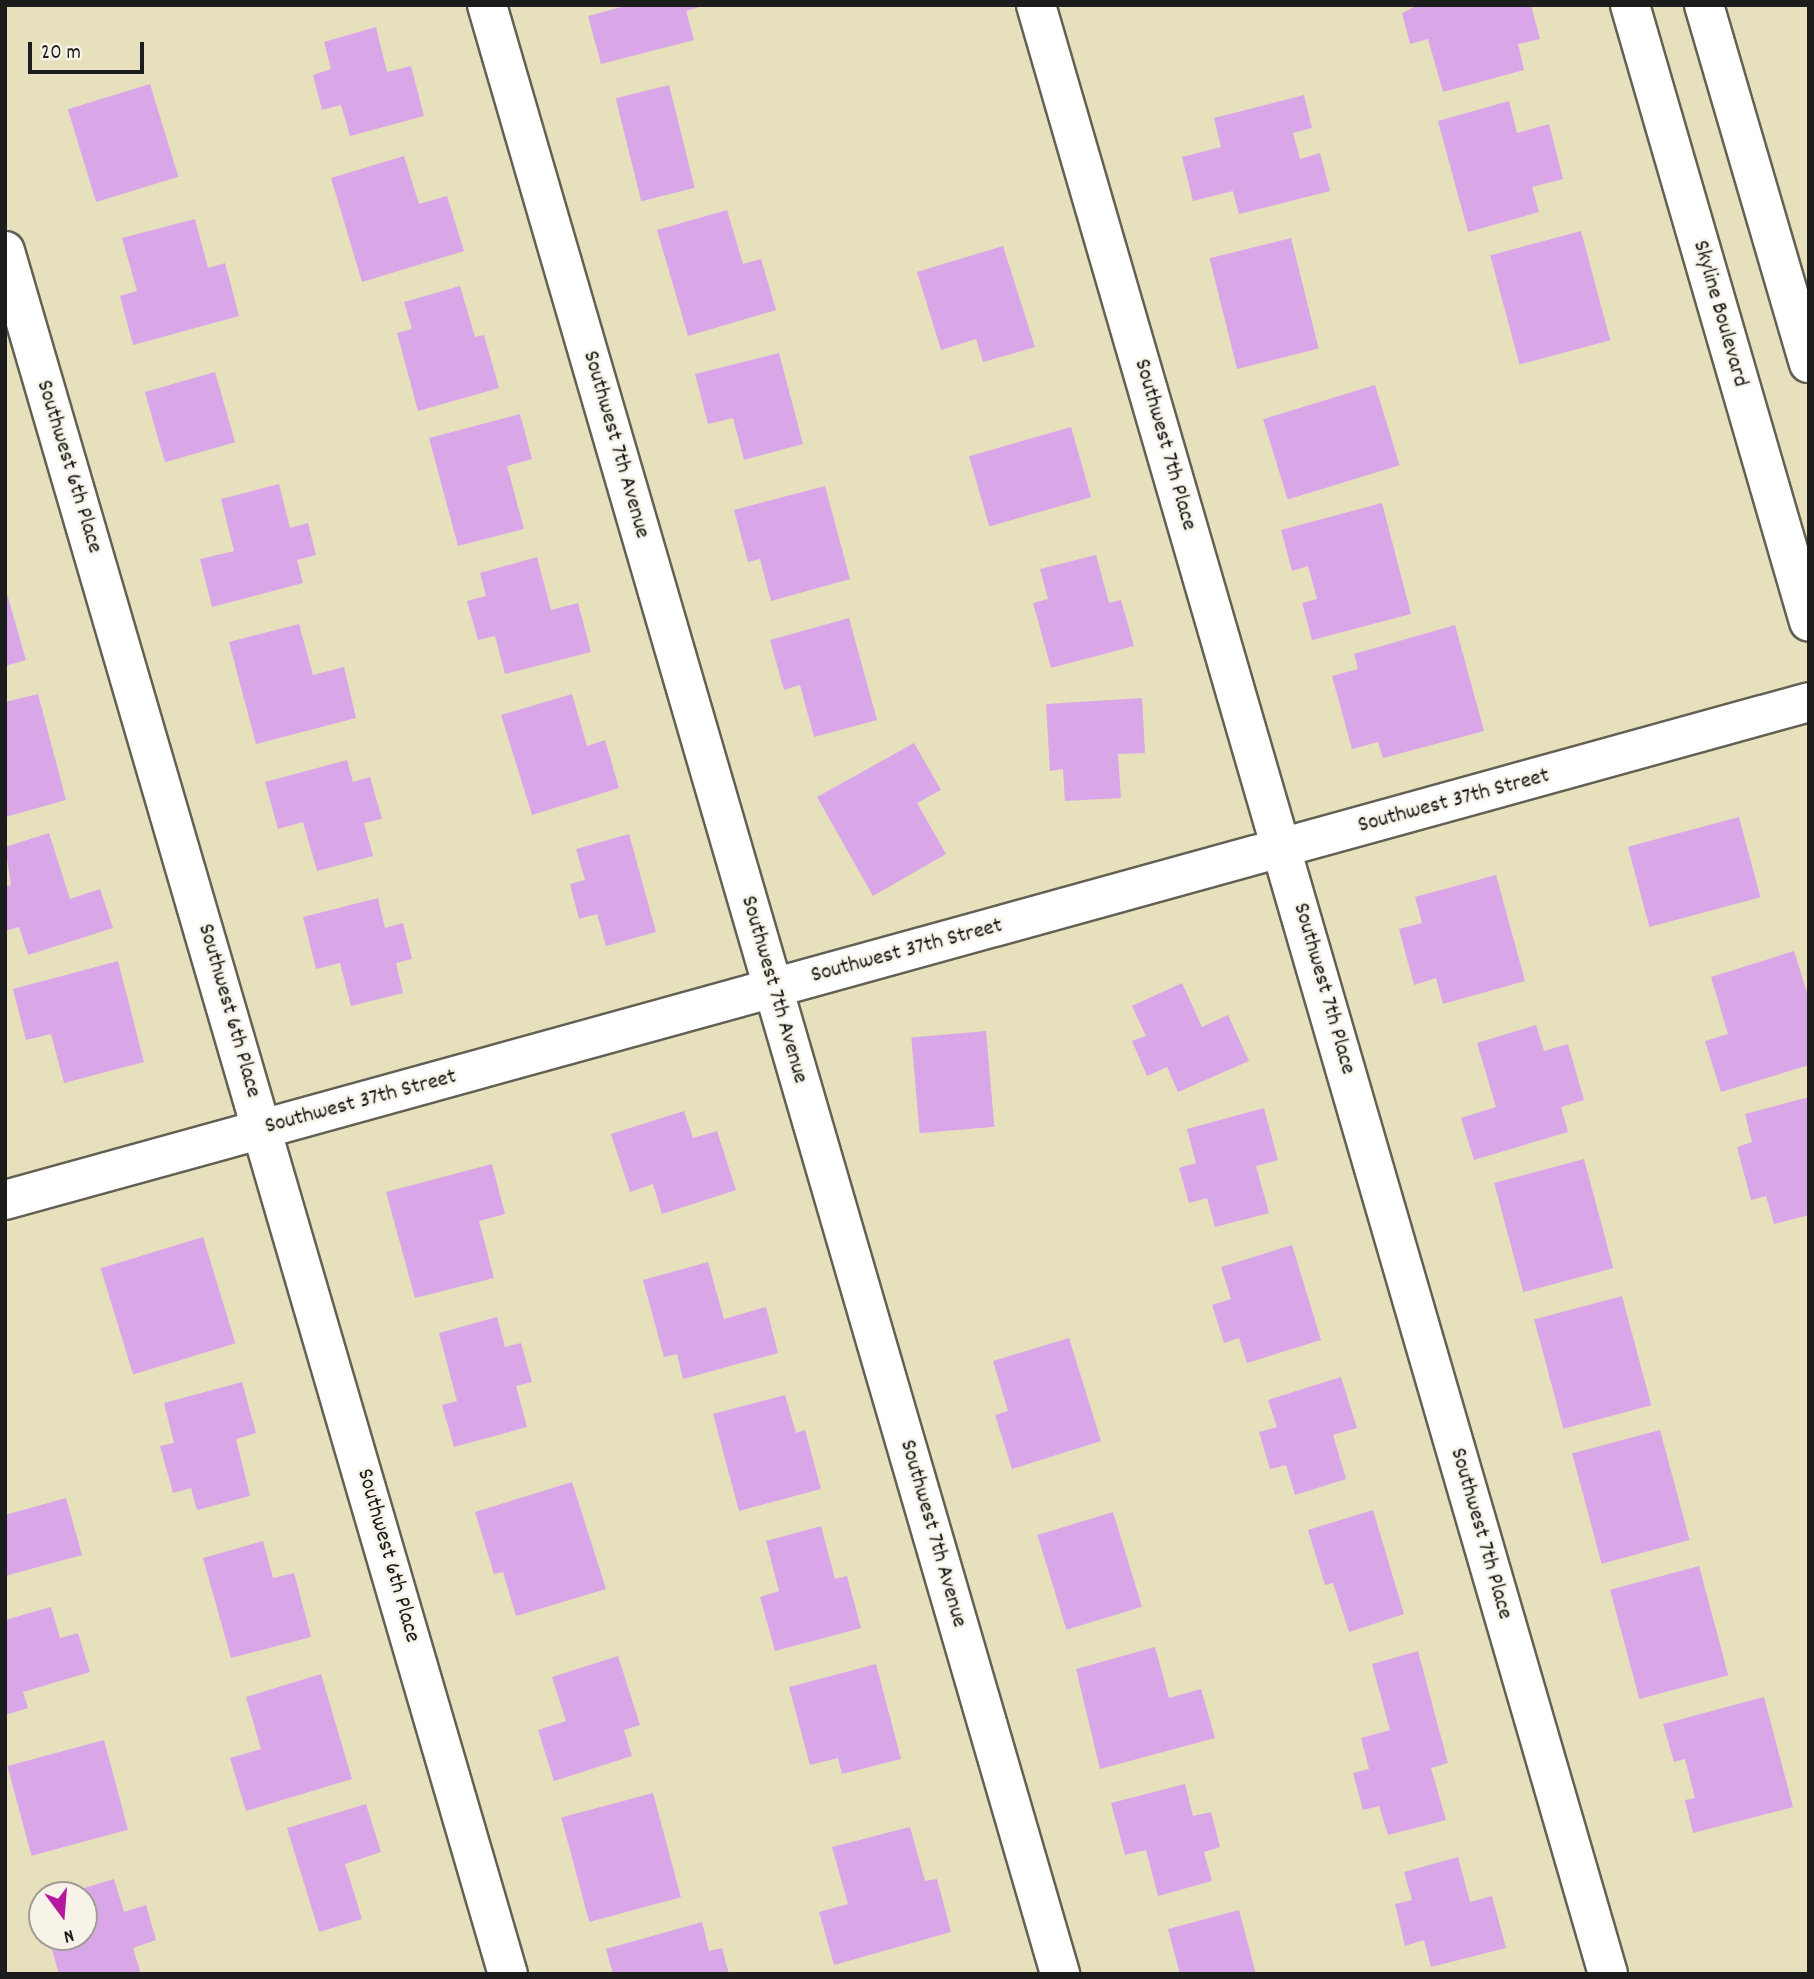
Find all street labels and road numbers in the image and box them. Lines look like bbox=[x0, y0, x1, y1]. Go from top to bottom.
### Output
street label: Skyline Boulevard bbox=[1685, 238, 1753, 390]
street label: Southwest 7th Avenue bbox=[575, 348, 655, 542]
street label: Southwest 7th Place bbox=[1126, 356, 1202, 534]
street label: Southwest 6th Place bbox=[29, 377, 107, 557]
street label: Southwest 37th Street bbox=[1355, 763, 1553, 841]
street label: Southwest 7th Avenue bbox=[733, 893, 813, 1087]
street label: Southwest 7th Place bbox=[1285, 900, 1361, 1078]
street label: Southwest 37th Street bbox=[808, 913, 1006, 991]
street label: Southwest 6th Place bbox=[190, 921, 266, 1101]
street label: Southwest 37th Street bbox=[262, 1064, 460, 1142]
street label: Southwest 7th Avenue bbox=[892, 1437, 972, 1631]
street label: Southwest 7th Place bbox=[1442, 1445, 1518, 1623]
street label: Southwest 6th Place bbox=[349, 1466, 425, 1646]

